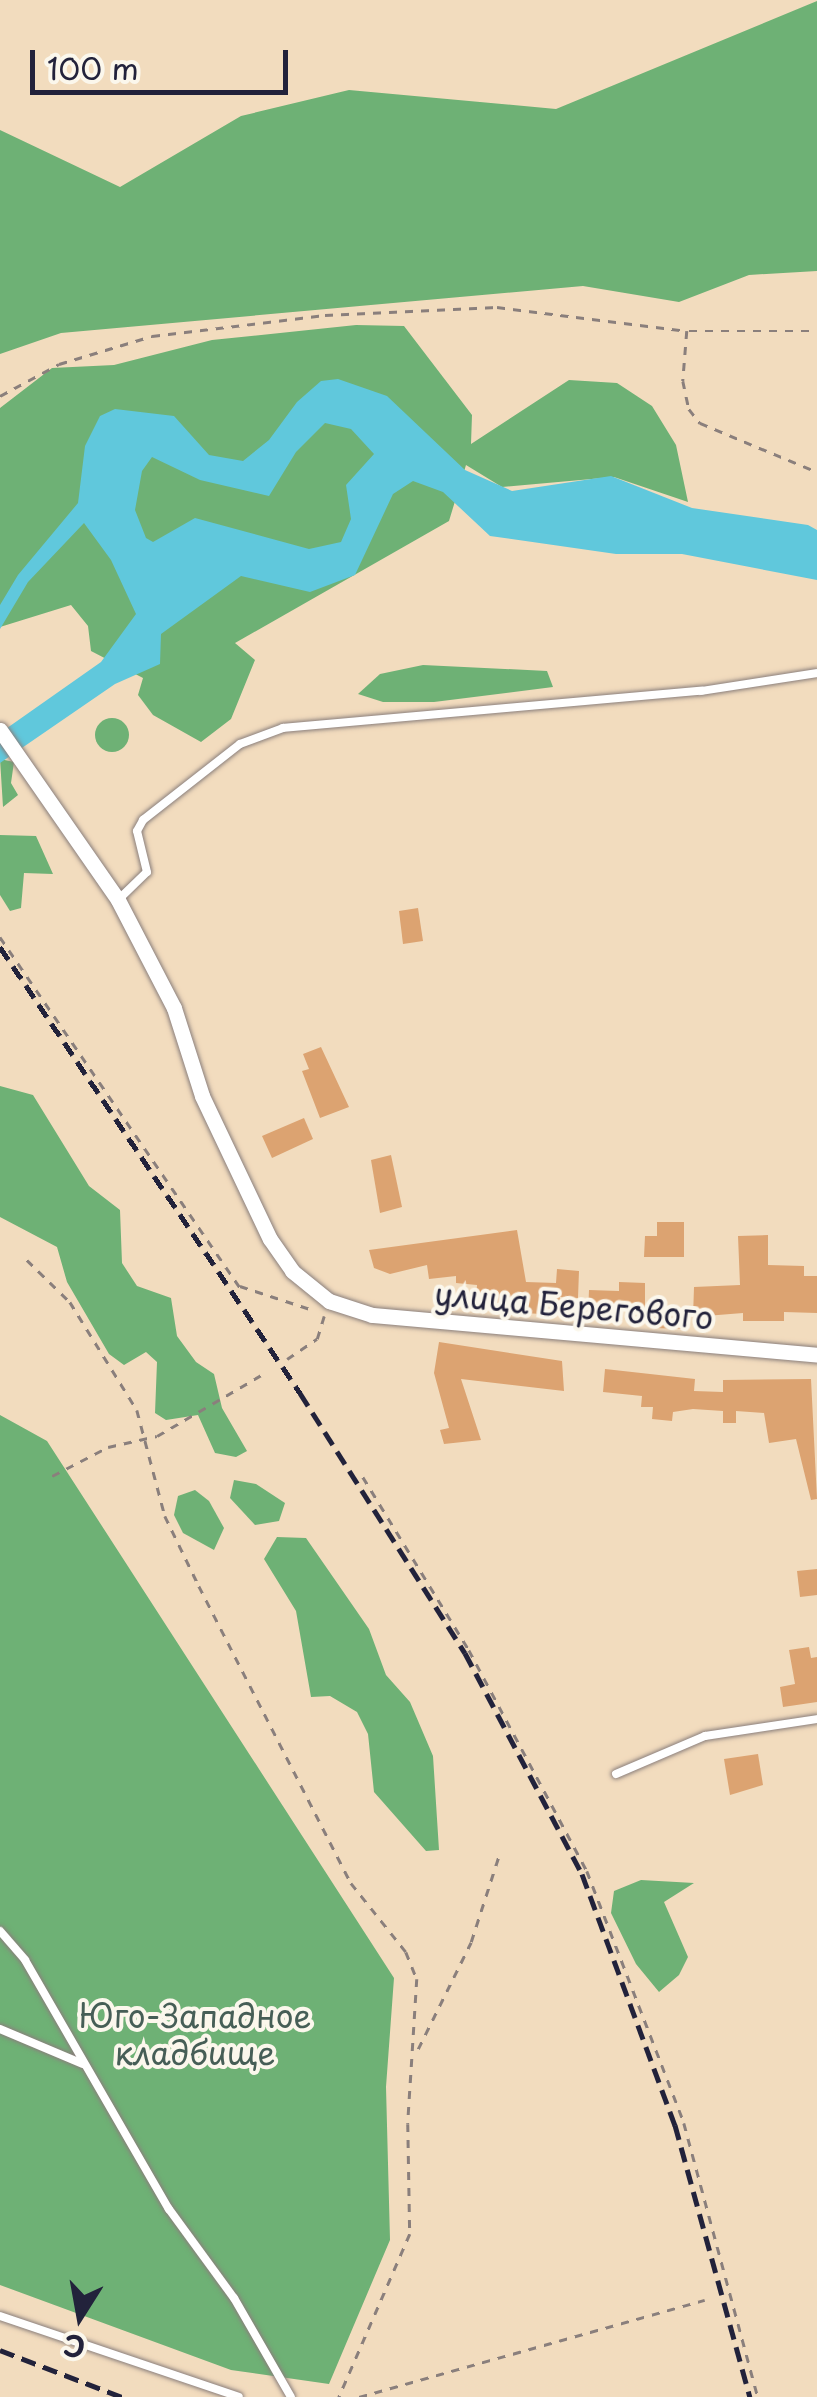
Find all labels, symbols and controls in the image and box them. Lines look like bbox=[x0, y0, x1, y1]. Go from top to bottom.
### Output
scale bar bbox=[35, 30, 292, 92]
text: 100 m bbox=[47, 45, 139, 90]
street label: улица Берегового bbox=[432, 1274, 716, 1336]
park label: Юго-Западное кладбище bbox=[78, 1997, 312, 2072]
north arrow bbox=[30, 2267, 130, 2367]
text: С bbox=[60, 2324, 89, 2370]

